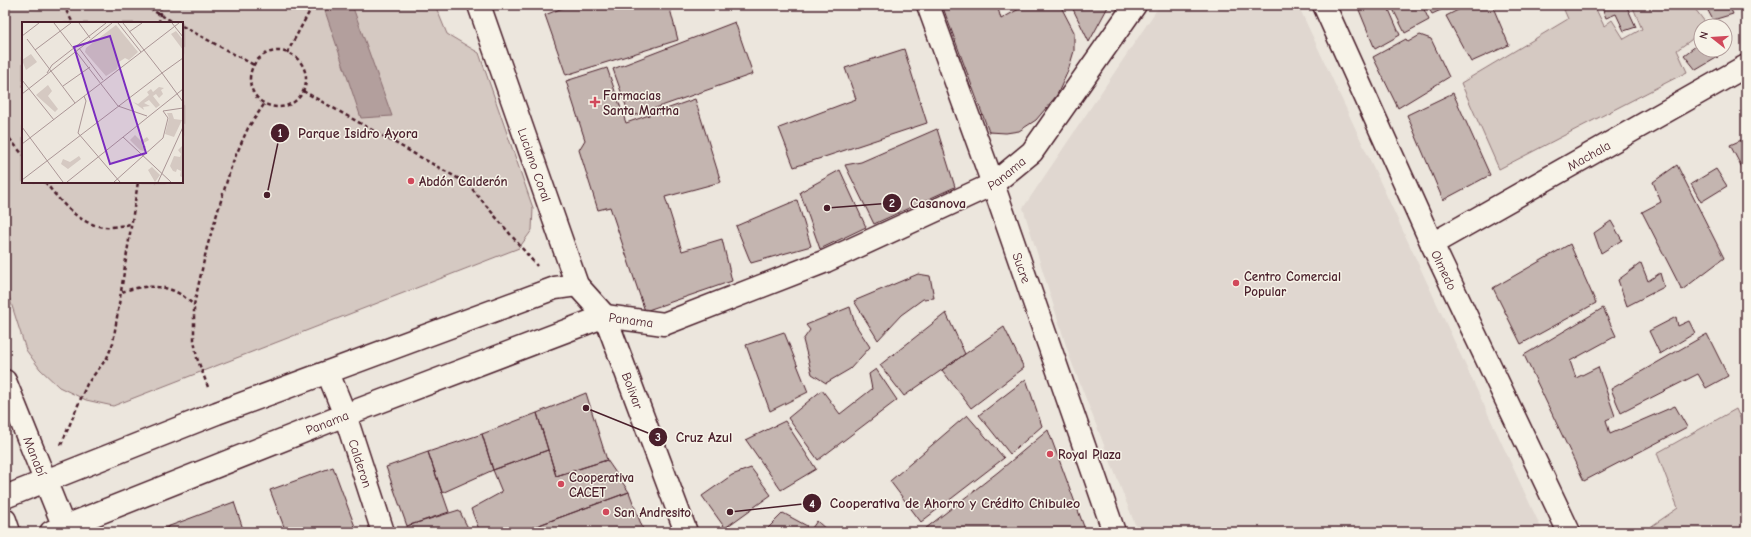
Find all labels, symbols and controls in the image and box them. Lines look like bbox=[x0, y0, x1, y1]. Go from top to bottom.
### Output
north arrow bbox=[1693, 18, 1733, 58]
inset map bbox=[22, 22, 183, 183]
text: N bbox=[1697, 30, 1711, 41]
place label: Farmacias Santa Martha bbox=[603, 88, 679, 118]
marker: Farmacias Santa Martha bbox=[590, 97, 600, 107]
callout: Parque Isidro Ayora bbox=[270, 120, 426, 146]
text: Parque Isidro Ayora bbox=[298, 125, 418, 142]
text: 1 bbox=[278, 126, 283, 140]
street label: Luciano Coral bbox=[515, 126, 555, 203]
street label: Machala bbox=[1564, 137, 1613, 173]
street label: Panama bbox=[985, 153, 1028, 193]
place label: Abdón Calderón bbox=[419, 174, 507, 189]
marker: Abdón Calderón bbox=[406, 176, 416, 186]
callout: Casanova bbox=[882, 190, 974, 216]
text: Casanova bbox=[910, 195, 966, 212]
text: 2 bbox=[889, 196, 895, 210]
street label: Olmedo bbox=[1428, 248, 1460, 292]
street label: Sucre bbox=[1010, 250, 1035, 285]
place label: Centro Comercial Popular bbox=[1244, 269, 1341, 299]
marker: Centro Comercial Popular bbox=[1231, 278, 1241, 288]
street label: Panama bbox=[608, 309, 654, 330]
street label: Bolivar bbox=[619, 370, 647, 412]
street label: Panama bbox=[303, 407, 351, 437]
callout: Cruz Azul bbox=[648, 424, 741, 450]
text: Cruz Azul bbox=[676, 429, 732, 446]
text: 3 bbox=[655, 430, 661, 444]
street label: Manabí bbox=[21, 434, 50, 479]
street label: Calderon bbox=[346, 437, 376, 489]
place label: Royal Plaza bbox=[1058, 447, 1121, 462]
marker: Royal Plaza bbox=[1045, 449, 1055, 459]
place label: Cooperativa CACET bbox=[569, 470, 634, 500]
marker: Cooperativa CACET bbox=[556, 479, 566, 489]
callout: Cooperativa de Ahorro y Crédito Chibuleo bbox=[802, 490, 1088, 516]
text: Cooperativa de Ahorro y Crédito Chibuleo bbox=[830, 495, 1080, 512]
text: 4 bbox=[809, 497, 815, 511]
place label: San Andresito bbox=[614, 505, 691, 520]
marker: San Andresito bbox=[601, 507, 611, 517]

